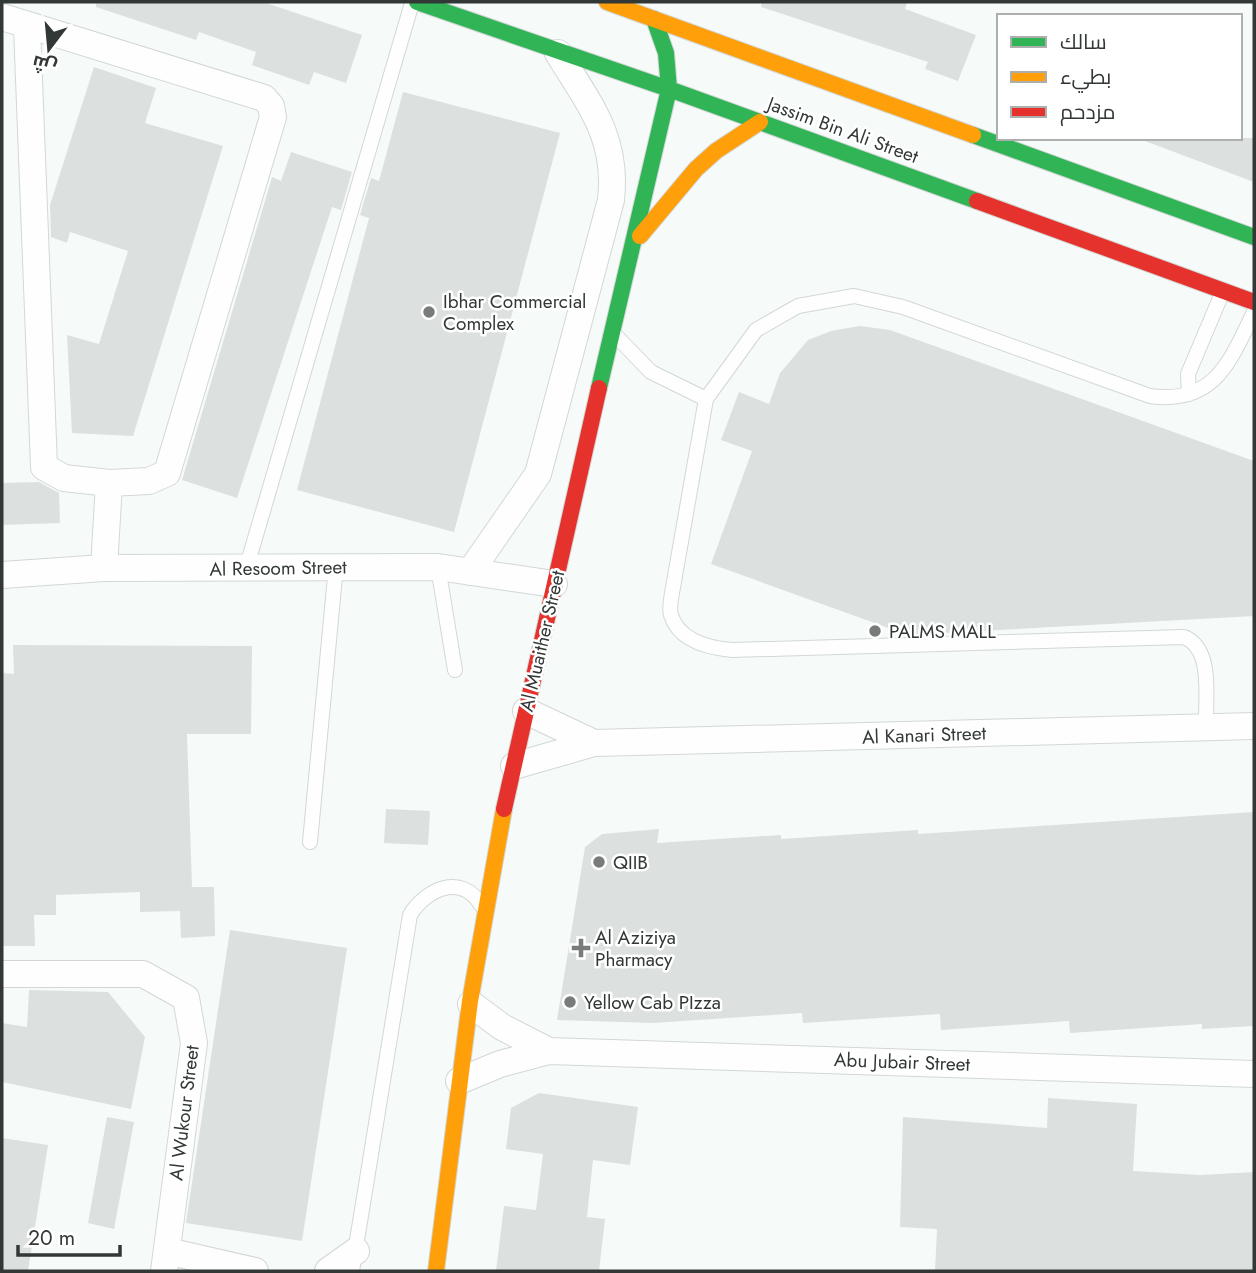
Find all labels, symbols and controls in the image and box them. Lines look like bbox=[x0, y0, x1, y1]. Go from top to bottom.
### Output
north arrow bbox=[14, 14, 84, 84]
legend bbox=[997, 14, 1242, 140]
text: سالك bbox=[1060, 27, 1107, 57]
text: ش bbox=[29, 49, 60, 81]
text: بطيء bbox=[1060, 62, 1111, 93]
street label: Jassim Bin Ali Street bbox=[761, 89, 923, 170]
text: مزدحم bbox=[1060, 97, 1115, 127]
place label: Ibhar Commercial Complex bbox=[443, 288, 586, 337]
marker: Ibhar Commercial Complex bbox=[421, 304, 437, 320]
street label: Al Resoom Street bbox=[209, 553, 347, 583]
street label: Al Muaither Street bbox=[513, 567, 571, 714]
place label: PALMS MALL bbox=[889, 618, 996, 645]
marker: PALMS MALL bbox=[867, 623, 883, 639]
street label: Al Kanari Street bbox=[862, 719, 987, 751]
place label: QIIB bbox=[613, 849, 648, 876]
marker: QIIB bbox=[591, 854, 607, 870]
place label: Al Aziziya Pharmacy bbox=[595, 924, 676, 973]
marker: Al Aziziya Pharmacy bbox=[573, 940, 589, 956]
place label: Yellow Cab PIzza bbox=[584, 989, 721, 1016]
marker: Yellow Cab PIzza bbox=[562, 994, 578, 1010]
street label: Al Wukour Street bbox=[162, 1043, 206, 1182]
street label: Abu Jubair Street bbox=[834, 1046, 971, 1078]
scale bar bbox=[18, 1214, 119, 1258]
text: 20 m bbox=[28, 1223, 75, 1253]

